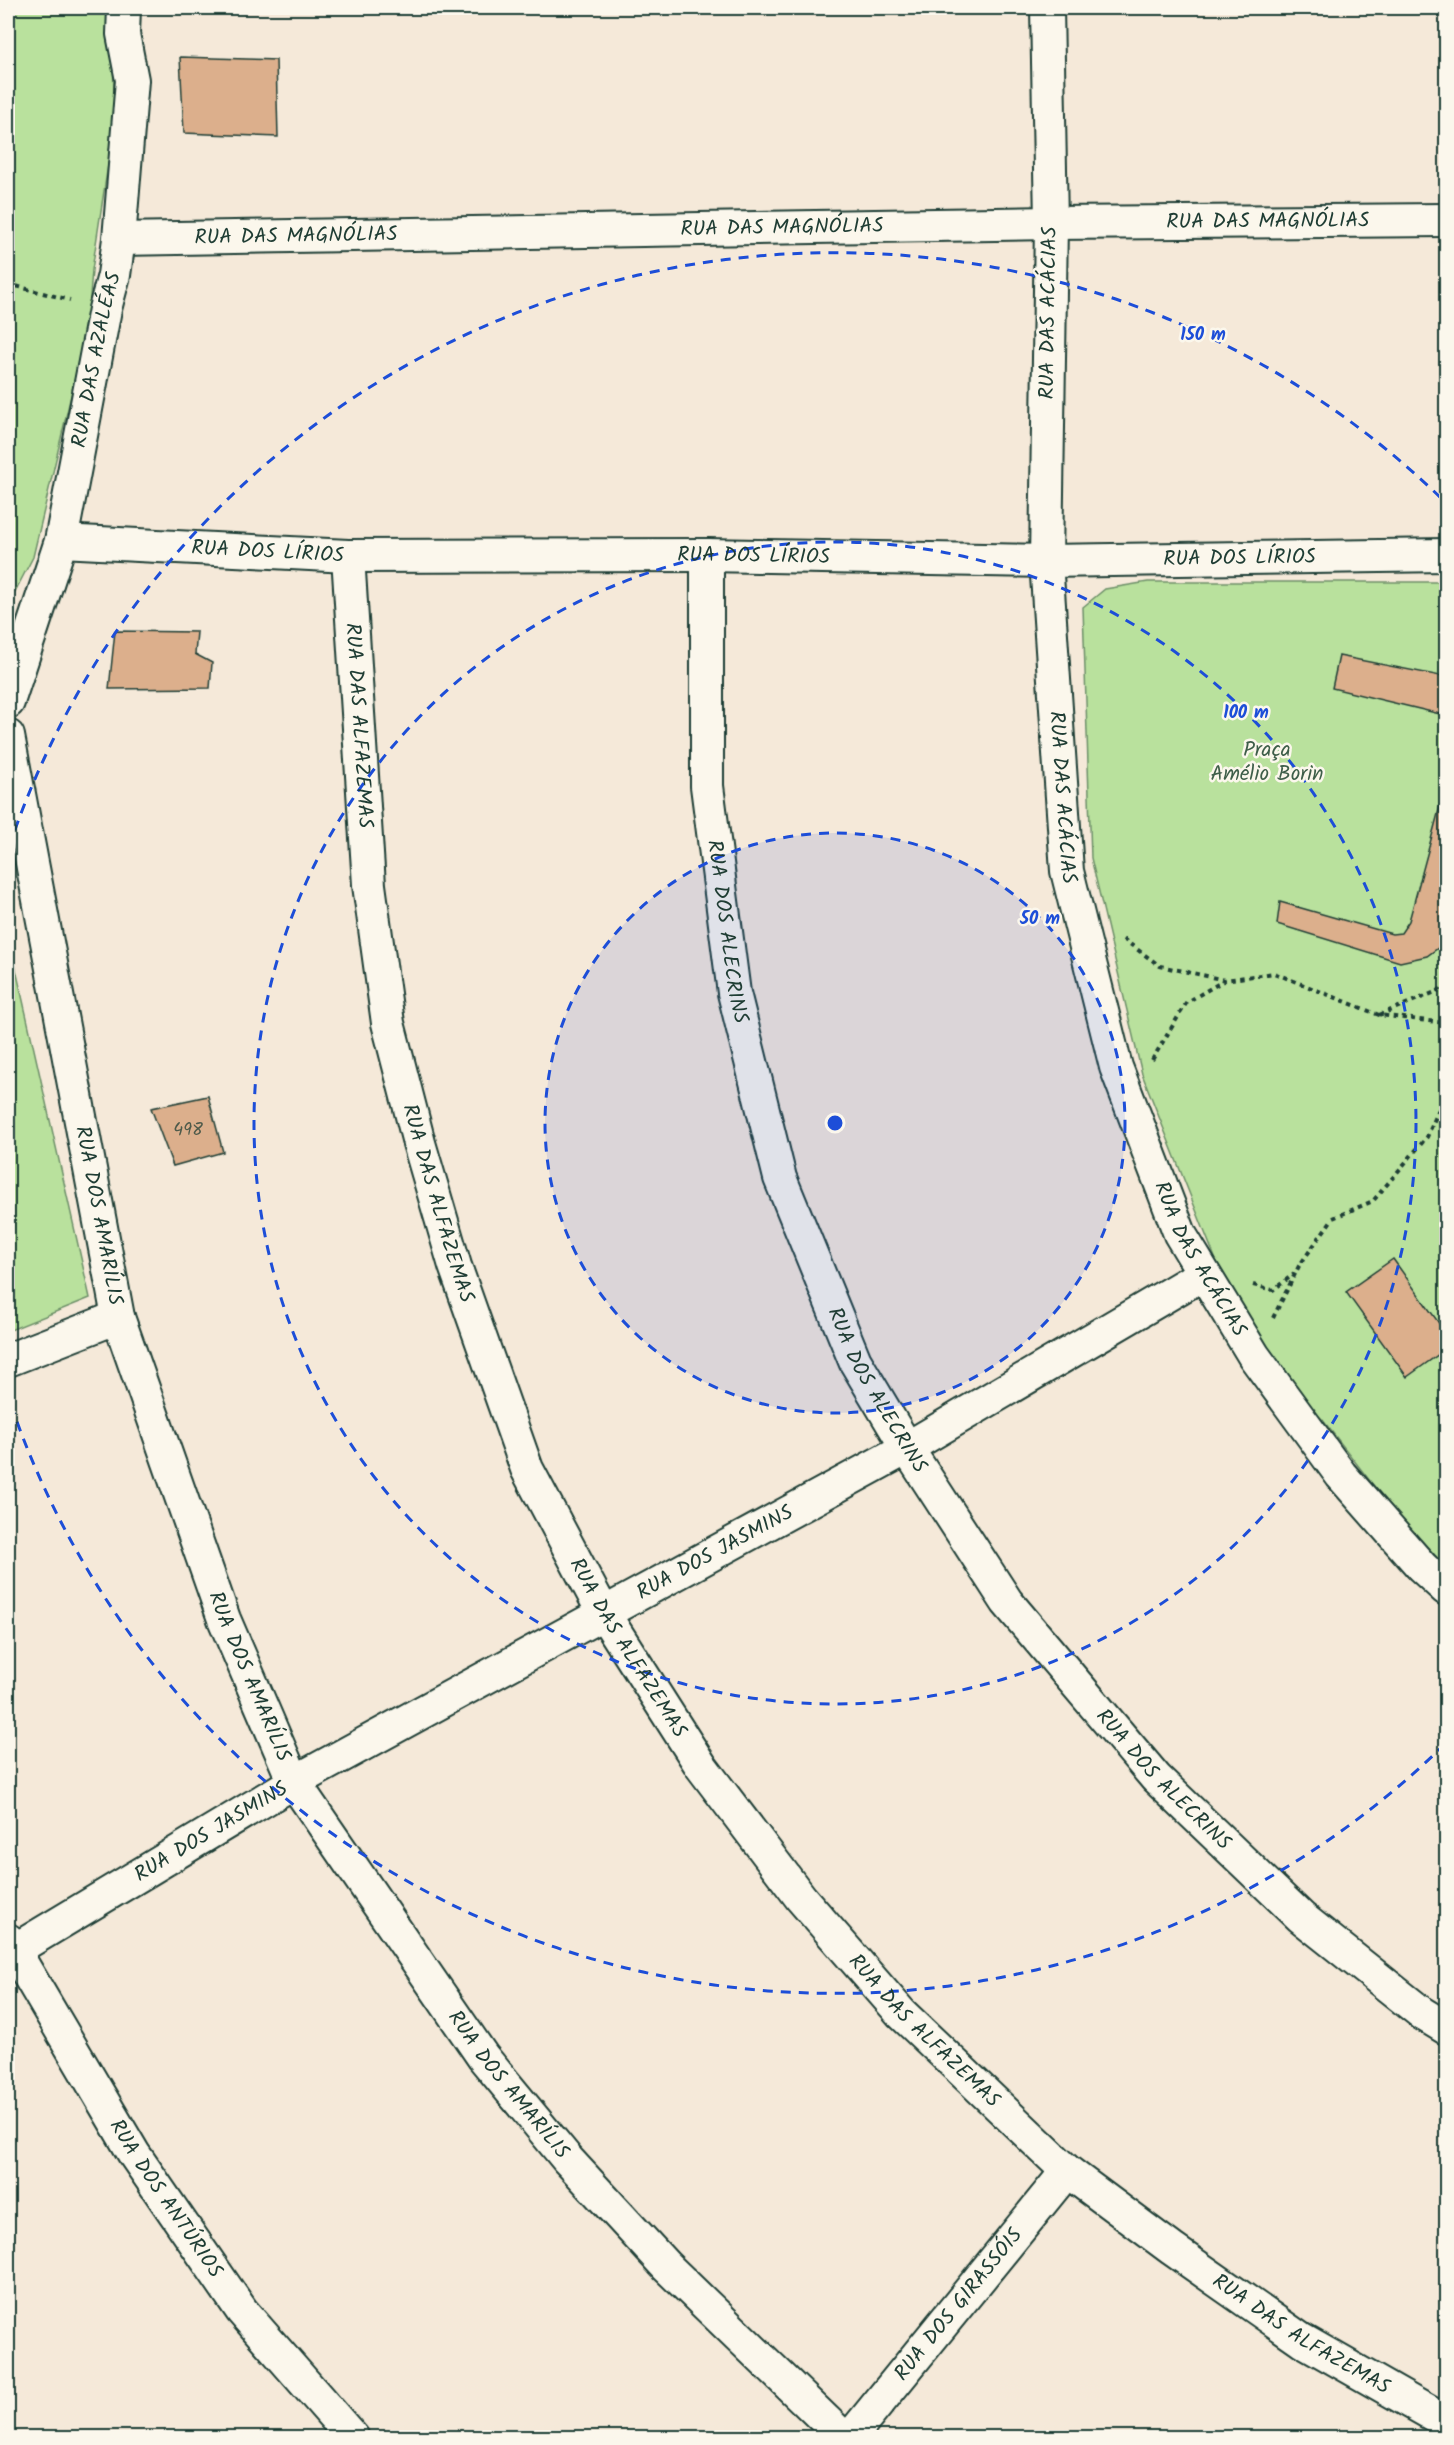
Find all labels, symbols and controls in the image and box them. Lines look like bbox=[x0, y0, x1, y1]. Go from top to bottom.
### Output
street label: RUA DAS MAGNÓLIAS bbox=[1166, 204, 1370, 239]
street label: RUA DAS MAGNÓLIAS bbox=[680, 209, 884, 246]
street label: RUA DAS MAGNÓLIAS bbox=[194, 218, 398, 254]
street label: RUA DAS ACÁCIAS bbox=[1031, 226, 1067, 400]
street label: RUA DAS AZALÉAS bbox=[63, 269, 131, 450]
text: 150 m bbox=[1180, 321, 1226, 350]
street label: RUA DOS LÍRIOS bbox=[191, 531, 345, 572]
street label: RUA DOS LÍRIOS bbox=[677, 538, 830, 574]
street label: RUA DOS LÍRIOS bbox=[1163, 540, 1316, 576]
street label: RUA DAS ALFAZEMAS bbox=[336, 622, 382, 829]
text: 100 m bbox=[1223, 699, 1269, 728]
street label: RUA DAS ACÁCIAS bbox=[1040, 710, 1086, 887]
park label: Praça Amélio Borin bbox=[1211, 734, 1323, 791]
street label: RUA DOS ALECRINS bbox=[698, 838, 757, 1027]
text: 50 m bbox=[1019, 905, 1060, 934]
street label: RUA DAS ALFAZEMAS bbox=[393, 1100, 483, 1307]
centre of rings bbox=[825, 1113, 845, 1133]
house number: 498 bbox=[173, 1116, 203, 1145]
street label: RUA DOS AMARÍLIS bbox=[66, 1123, 132, 1308]
street label: RUA DAS ACÁCIAS bbox=[1145, 1177, 1255, 1343]
street label: RUA DOS ALECRINS bbox=[818, 1302, 936, 1480]
street label: RUA DOS JASMINS bbox=[630, 1497, 799, 1609]
street label: RUA DAS ALFAZEMAS bbox=[561, 1552, 696, 1744]
street label: RUA DOS AMARÍLIS bbox=[199, 1587, 300, 1767]
street label: RUA DOS ALECRINS bbox=[1088, 1701, 1239, 1858]
street label: RUA DOS JASMINS bbox=[128, 1773, 294, 1891]
street label: RUA DAS ALFAZEMAS bbox=[840, 1946, 1008, 2116]
street label: RUA DOS AMARÍLIS bbox=[439, 2004, 578, 2167]
street label: RUA DOS ANTÚRIOS bbox=[100, 2113, 231, 2285]
street label: RUA DOS GIRASSÓIS bbox=[886, 2221, 1031, 2388]
street label: RUA DAS ALFAZEMAS bbox=[1205, 2265, 1396, 2403]

